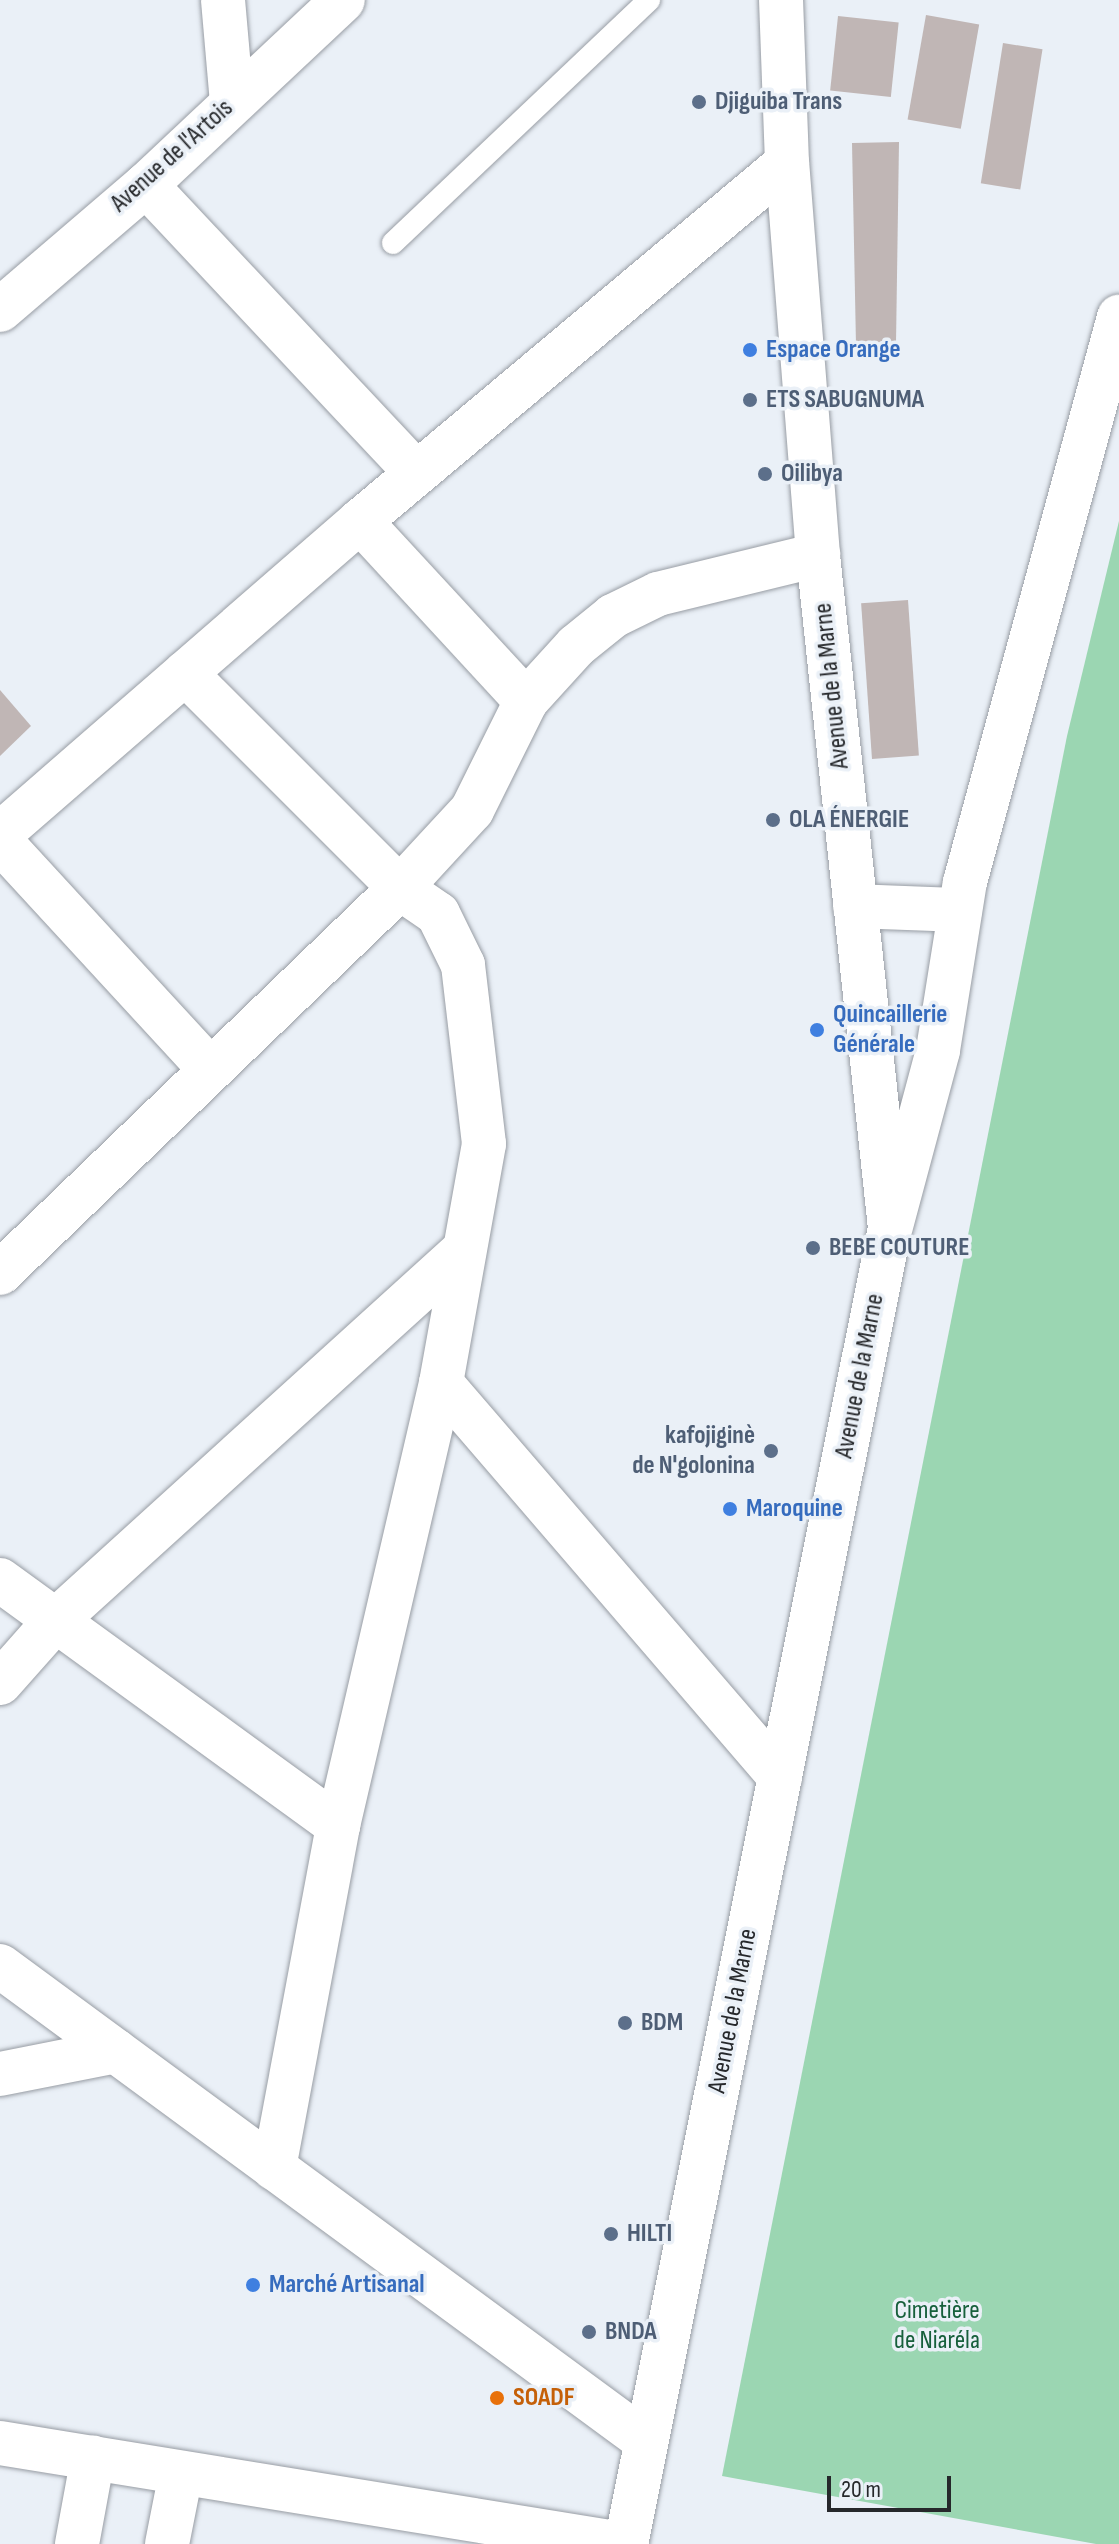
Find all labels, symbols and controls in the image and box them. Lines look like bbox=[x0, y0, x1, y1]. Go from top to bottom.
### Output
place label: Djiguiba Trans bbox=[715, 86, 842, 118]
street label: Avenue de l'Artois bbox=[104, 93, 240, 219]
marker: Djiguiba Trans bbox=[690, 93, 708, 111]
place label: Espace Orange bbox=[766, 334, 901, 366]
marker: Espace Orange bbox=[741, 341, 759, 359]
place label: ETS SABUGNUMA bbox=[766, 384, 924, 416]
marker: ETS SABUGNUMA bbox=[741, 391, 759, 409]
place label: Oilibya bbox=[781, 458, 843, 490]
marker: Oilibya bbox=[756, 465, 774, 483]
street label: Avenue de la Marne bbox=[808, 602, 856, 770]
place label: OLA ÉNERGIE bbox=[789, 804, 909, 836]
marker: OLA ÉNERGIE bbox=[764, 811, 782, 829]
place label: Quincaillerie Générale bbox=[833, 999, 947, 1060]
marker: Quincaillerie Générale bbox=[808, 1021, 826, 1039]
place label: BEBE COUTURE bbox=[829, 1232, 969, 1264]
marker: BEBE COUTURE bbox=[804, 1239, 822, 1257]
street label: Avenue de la Marne bbox=[829, 1291, 891, 1461]
place label: kafojiginè de N'golonina bbox=[632, 1420, 755, 1482]
marker: kafojiginè de N'golonina bbox=[762, 1442, 780, 1460]
place label: Maroquine bbox=[746, 1493, 843, 1525]
marker: Maroquine bbox=[721, 1500, 739, 1518]
street label: Avenue de la Marne bbox=[702, 1926, 764, 2096]
place label: BDM bbox=[641, 2007, 683, 2039]
marker: BDM bbox=[616, 2014, 634, 2032]
place label: HILTI bbox=[627, 2218, 672, 2250]
marker: HILTI bbox=[602, 2225, 620, 2243]
place label: Marché Artisanal bbox=[269, 2269, 425, 2301]
marker: Marché Artisanal bbox=[244, 2276, 262, 2294]
park label: Cimetière de Niaréla bbox=[894, 2295, 980, 2356]
place label: BNDA bbox=[605, 2316, 657, 2348]
marker: BNDA bbox=[580, 2323, 598, 2341]
place label: SOADF bbox=[513, 2382, 575, 2414]
marker: SOADF bbox=[488, 2389, 506, 2407]
scale bar bbox=[831, 2460, 955, 2510]
text: 20 m bbox=[841, 2475, 881, 2504]

